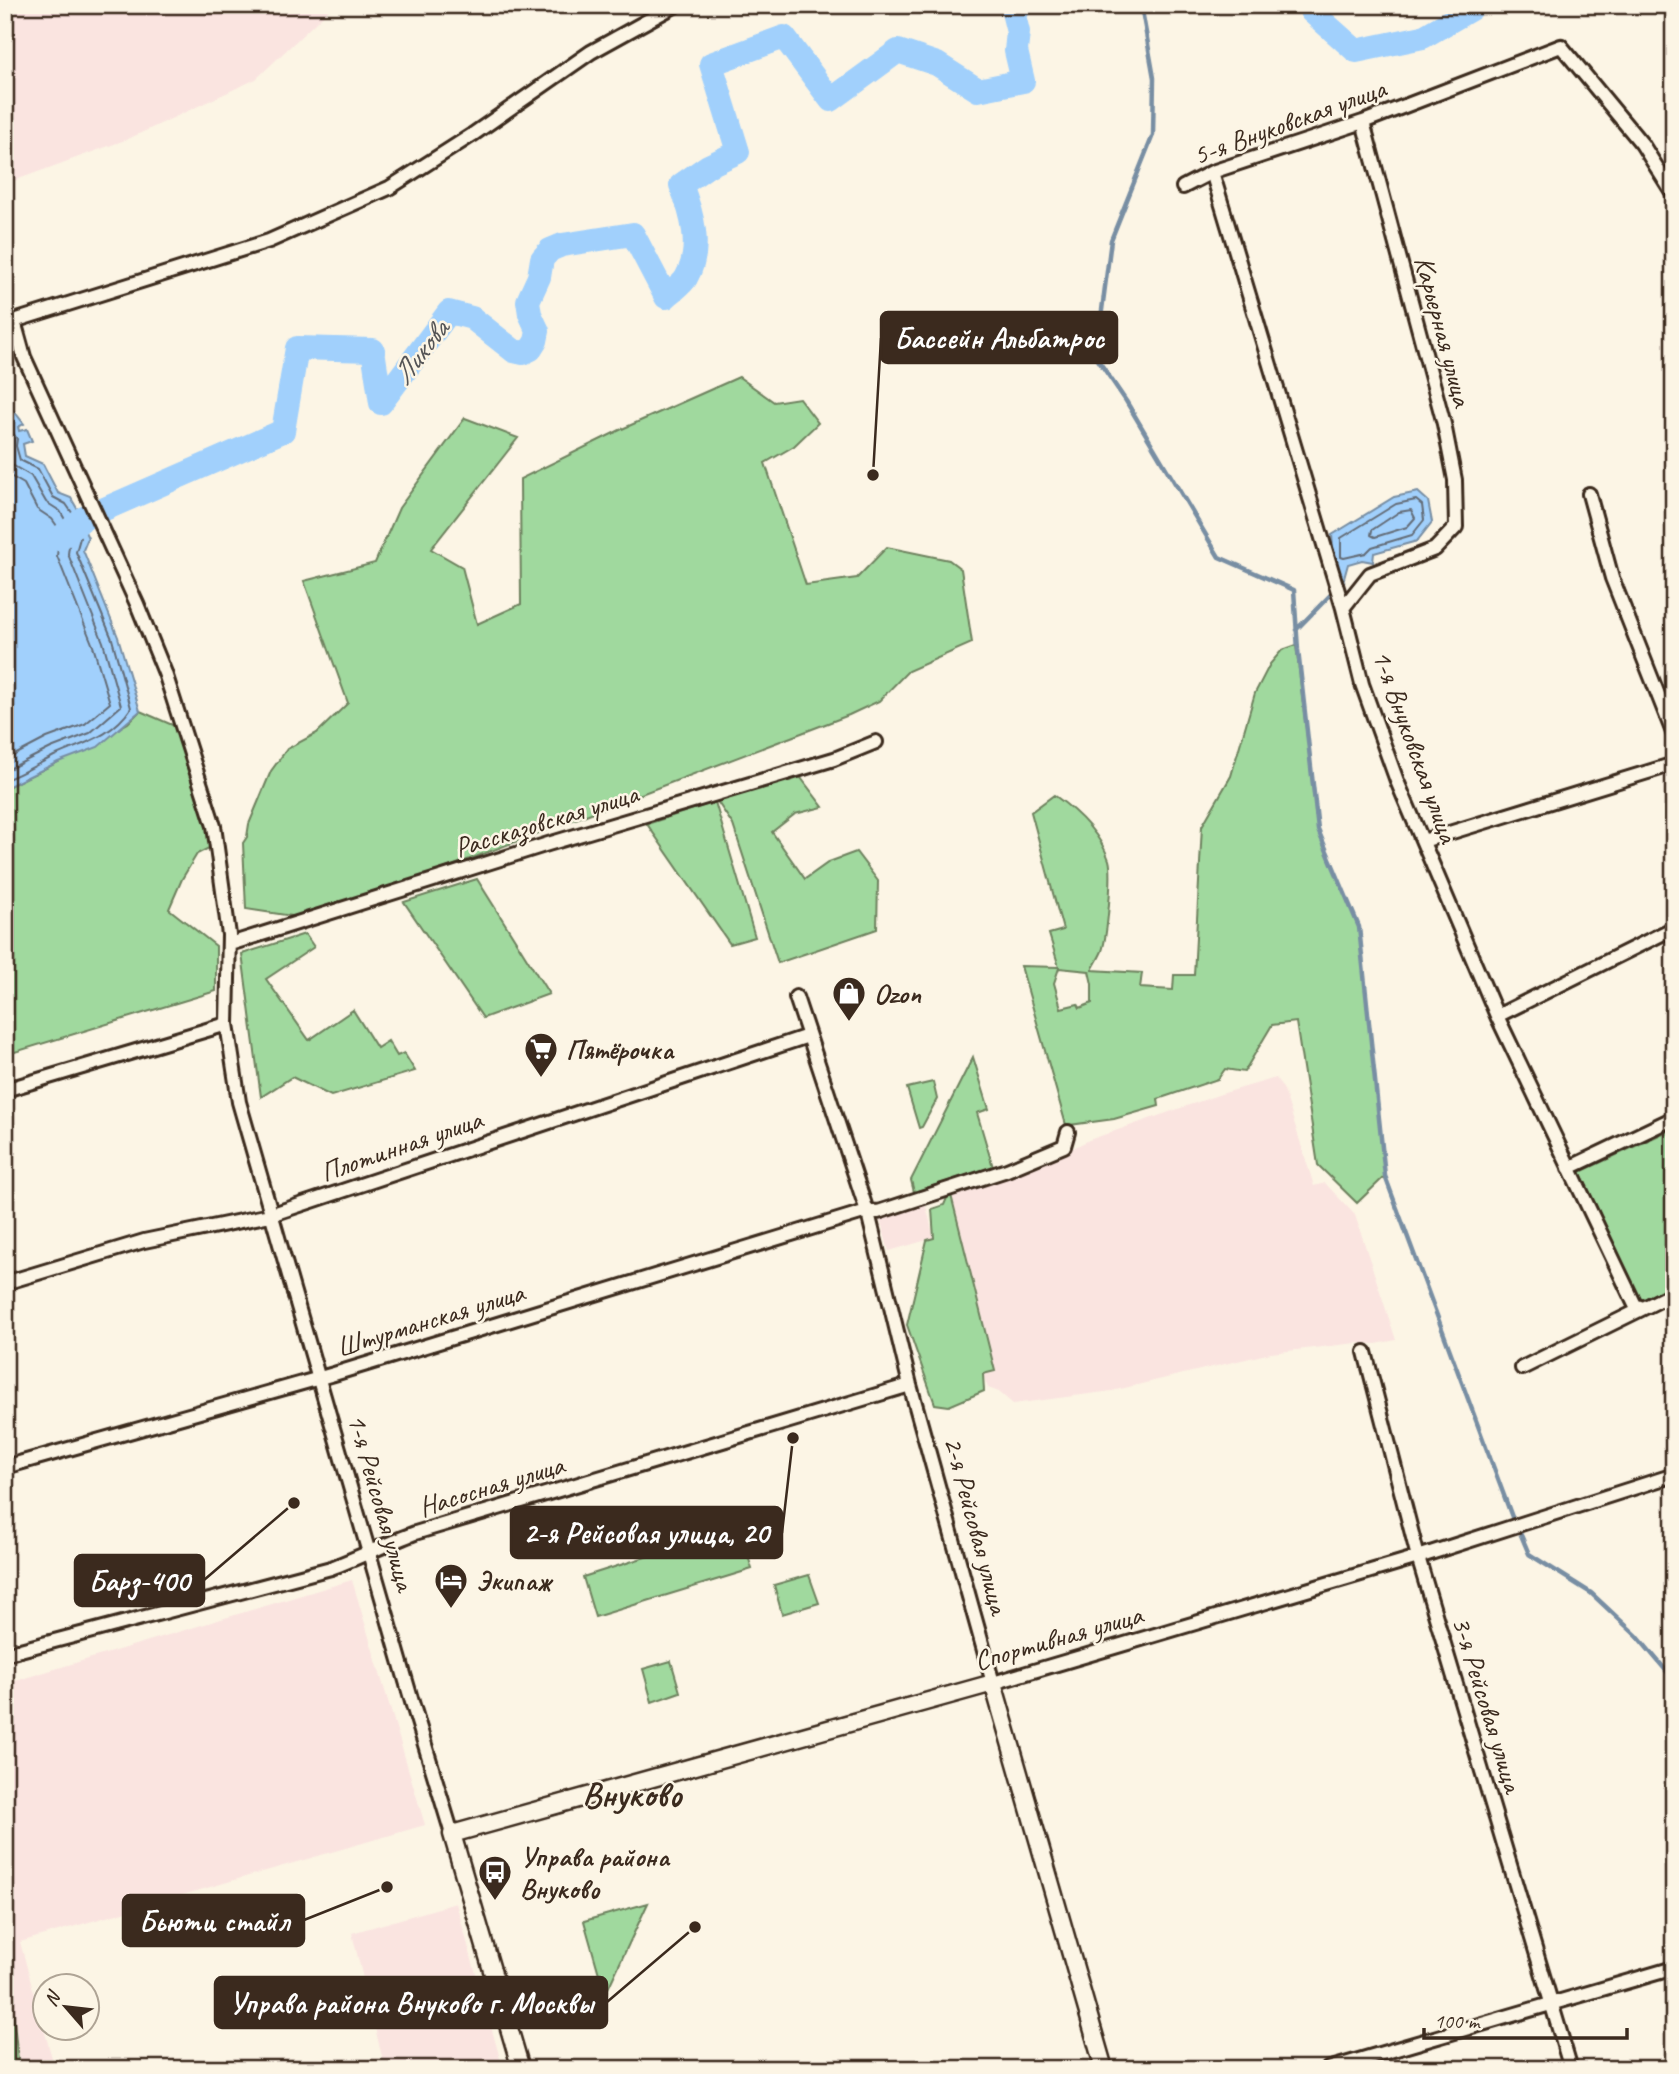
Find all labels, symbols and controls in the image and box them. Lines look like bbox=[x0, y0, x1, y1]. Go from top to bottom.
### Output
street label: 5-я Внуковская улица bbox=[1188, 70, 1392, 173]
street label: Карьерная улица bbox=[1407, 252, 1481, 412]
water label: Ликова bbox=[383, 309, 459, 392]
callout: Бассейн Альбатрос bbox=[881, 312, 1117, 363]
text: Бассейн Альбатрос bbox=[894, 319, 1106, 357]
street label: 1-я Внуковская улица bbox=[1364, 645, 1467, 849]
street label: Рассказовская улица bbox=[450, 775, 644, 866]
shop icon: Ozon bbox=[830, 974, 868, 1023]
place label: Ozon bbox=[874, 976, 922, 1011]
supermarket icon: Пятёрочка bbox=[522, 1030, 560, 1079]
place label: Пятёрочка bbox=[566, 1032, 675, 1067]
street label: Плотинная улица bbox=[316, 1101, 488, 1190]
street label: Штурманская улица bbox=[332, 1274, 530, 1365]
street label: 1-я Рейсовая улица bbox=[340, 1410, 424, 1597]
street label: 2-я Рейсовая улица bbox=[936, 1433, 1018, 1620]
street label: Насосная улица bbox=[414, 1446, 570, 1524]
callout: 2-я Рейсовая улица, 20 bbox=[511, 1507, 782, 1558]
text: 2-я Рейсовая улица, 20 bbox=[523, 1514, 772, 1552]
callout: Барз-400 bbox=[75, 1555, 204, 1606]
hotel icon: Экипаж bbox=[432, 1561, 470, 1610]
text: Барз-400 bbox=[88, 1562, 193, 1601]
place label: Экипаж bbox=[476, 1563, 554, 1598]
street label: Спортивная улица bbox=[970, 1596, 1148, 1678]
street label: 3-я Рейсовая улица bbox=[1444, 1612, 1532, 1799]
district label: Внуково bbox=[582, 1772, 684, 1817]
place label: Управа района Внуково bbox=[520, 1839, 671, 1906]
bus stop icon: Управа района Внуково bbox=[476, 1853, 514, 1902]
callout: Бьюти стайл bbox=[123, 1895, 304, 1946]
text: Бьюти стайл bbox=[139, 1902, 292, 1940]
north arrow bbox=[32, 1972, 102, 2042]
callout: Управа района Внуково г. Москвы bbox=[215, 1977, 607, 2028]
text: Управа района Внуково г. Москвы bbox=[229, 1984, 596, 2022]
text: N bbox=[39, 1986, 67, 2010]
scale bar bbox=[1424, 1997, 1626, 2041]
text: 100 m bbox=[1434, 2008, 1481, 2034]

